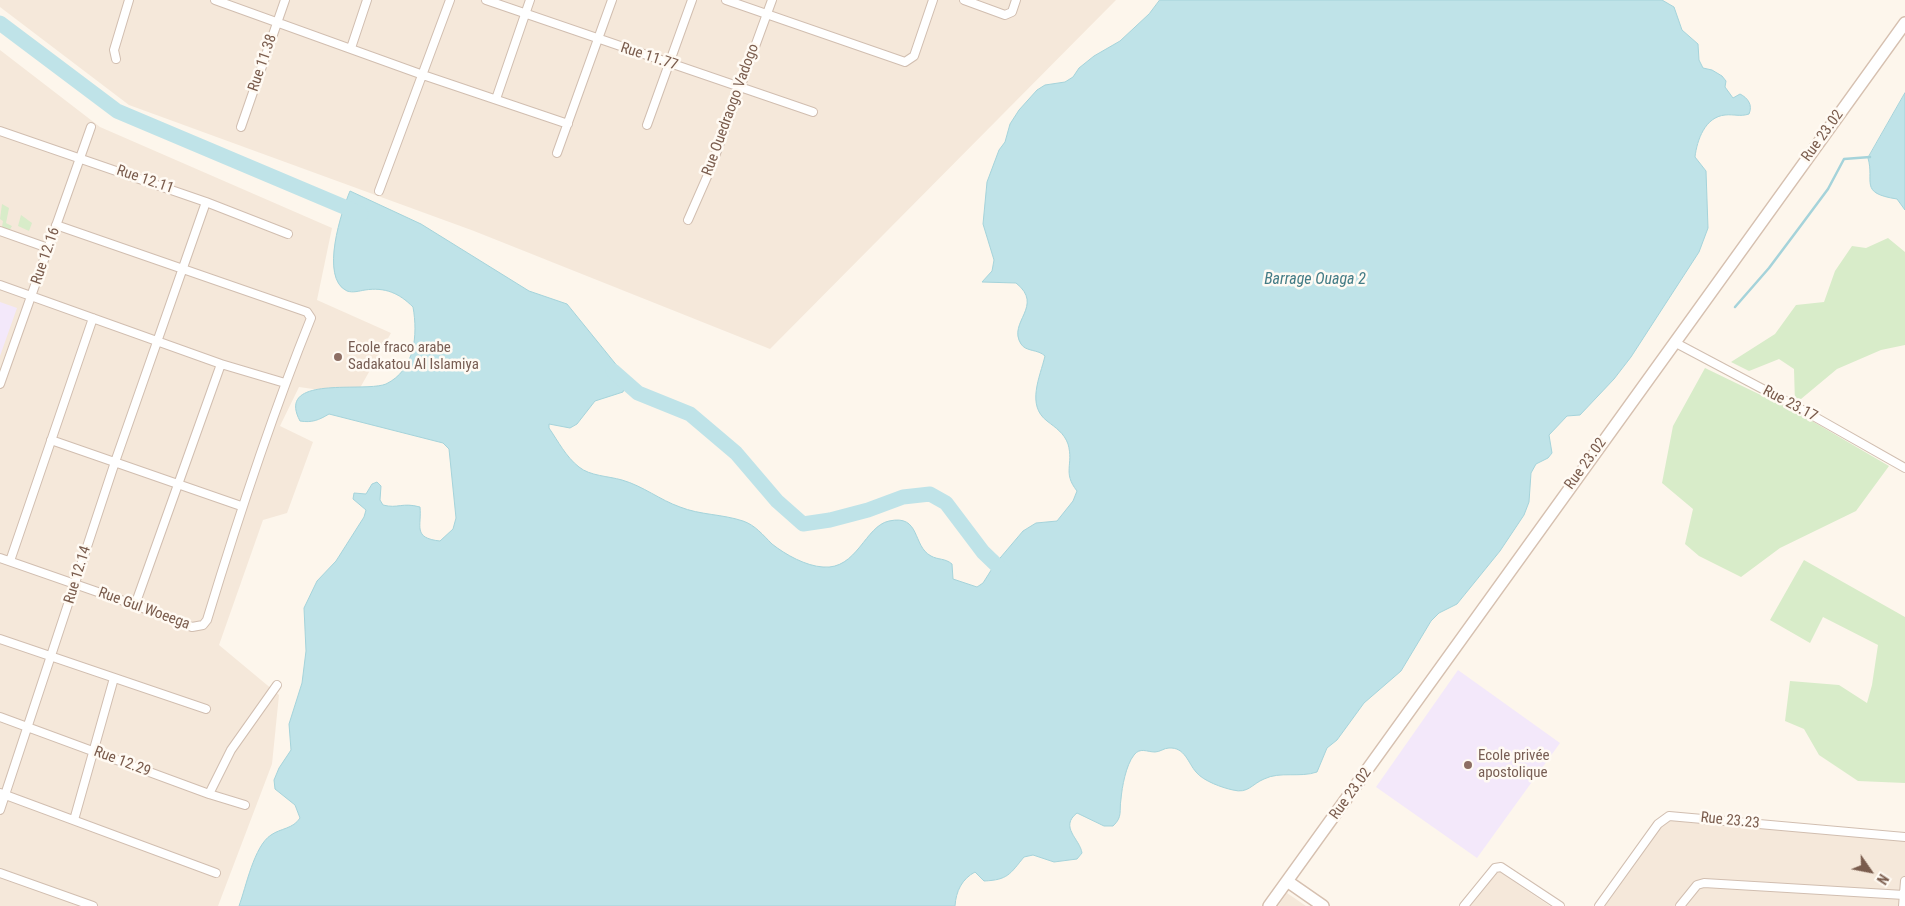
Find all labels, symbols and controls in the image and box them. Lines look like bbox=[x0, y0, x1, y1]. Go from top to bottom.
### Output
street label: Rue 11.38 bbox=[245, 32, 281, 94]
street label: Rue 11.77 bbox=[618, 39, 680, 75]
street label: Rue Ouedraogo Vadogo bbox=[699, 42, 763, 178]
street label: Rue 23.02 bbox=[1798, 107, 1848, 165]
street label: Rue 12.11 bbox=[114, 162, 176, 198]
street label: Rue 12.16 bbox=[28, 225, 64, 287]
water label: Barrage Ouaga 2 bbox=[1264, 270, 1366, 290]
place label: Ecole fraco arabe Sadakatou Al Islamiya bbox=[348, 339, 479, 374]
marker: Ecole fraco arabe Sadakatou Al Islamiya bbox=[332, 351, 344, 363]
street label: Rue 23.17 bbox=[1760, 382, 1820, 426]
street label: Rue 23.02 bbox=[1561, 435, 1611, 493]
street label: Rue 12.14 bbox=[61, 544, 95, 606]
street label: Rue Gul Woeega bbox=[96, 584, 192, 634]
street label: Rue 12.29 bbox=[91, 743, 153, 781]
place label: Ecole privée apostolique bbox=[1478, 747, 1549, 782]
marker: Ecole privée apostolique bbox=[1462, 759, 1474, 771]
street label: Rue 23.02 bbox=[1326, 765, 1376, 823]
street label: Rue 23.23 bbox=[1700, 809, 1760, 833]
north arrow bbox=[1845, 846, 1895, 896]
text: N bbox=[1874, 871, 1892, 887]

